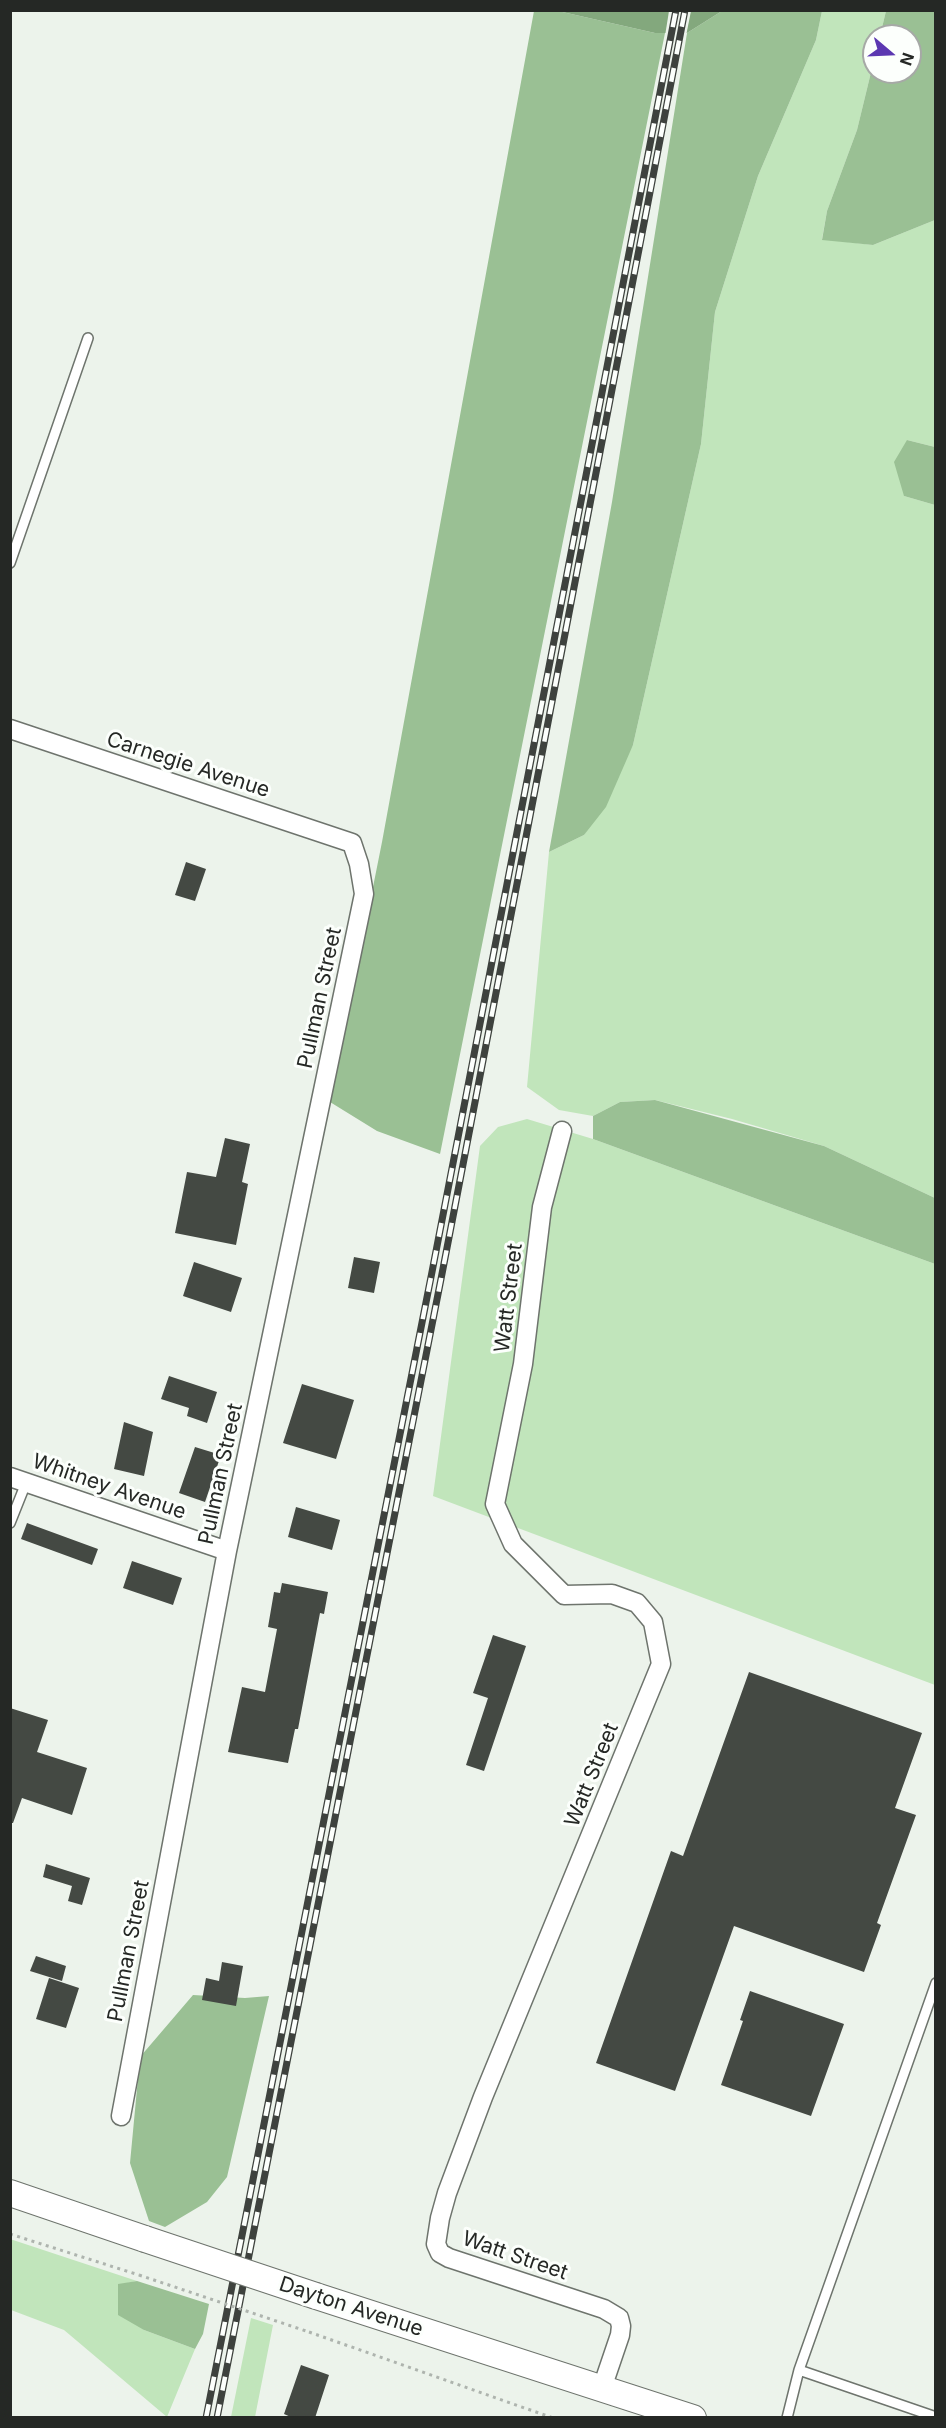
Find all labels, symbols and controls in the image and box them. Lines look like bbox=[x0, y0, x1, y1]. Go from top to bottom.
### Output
north arrow bbox=[862, 24, 922, 84]
text: N bbox=[896, 50, 919, 68]
street label: Carnegie Avenue bbox=[103, 727, 273, 803]
street label: Pullman Street bbox=[293, 925, 347, 1071]
street label: Watt Street bbox=[490, 1242, 528, 1354]
street label: Pullman Street bbox=[194, 1401, 248, 1547]
street label: Whitney Avenue bbox=[29, 1449, 189, 1525]
street label: Watt Street bbox=[560, 1719, 624, 1831]
street label: Pullman Street bbox=[103, 1878, 155, 2024]
street label: Watt Street bbox=[459, 2226, 571, 2286]
street label: Dayton Avenue bbox=[276, 2272, 426, 2342]

